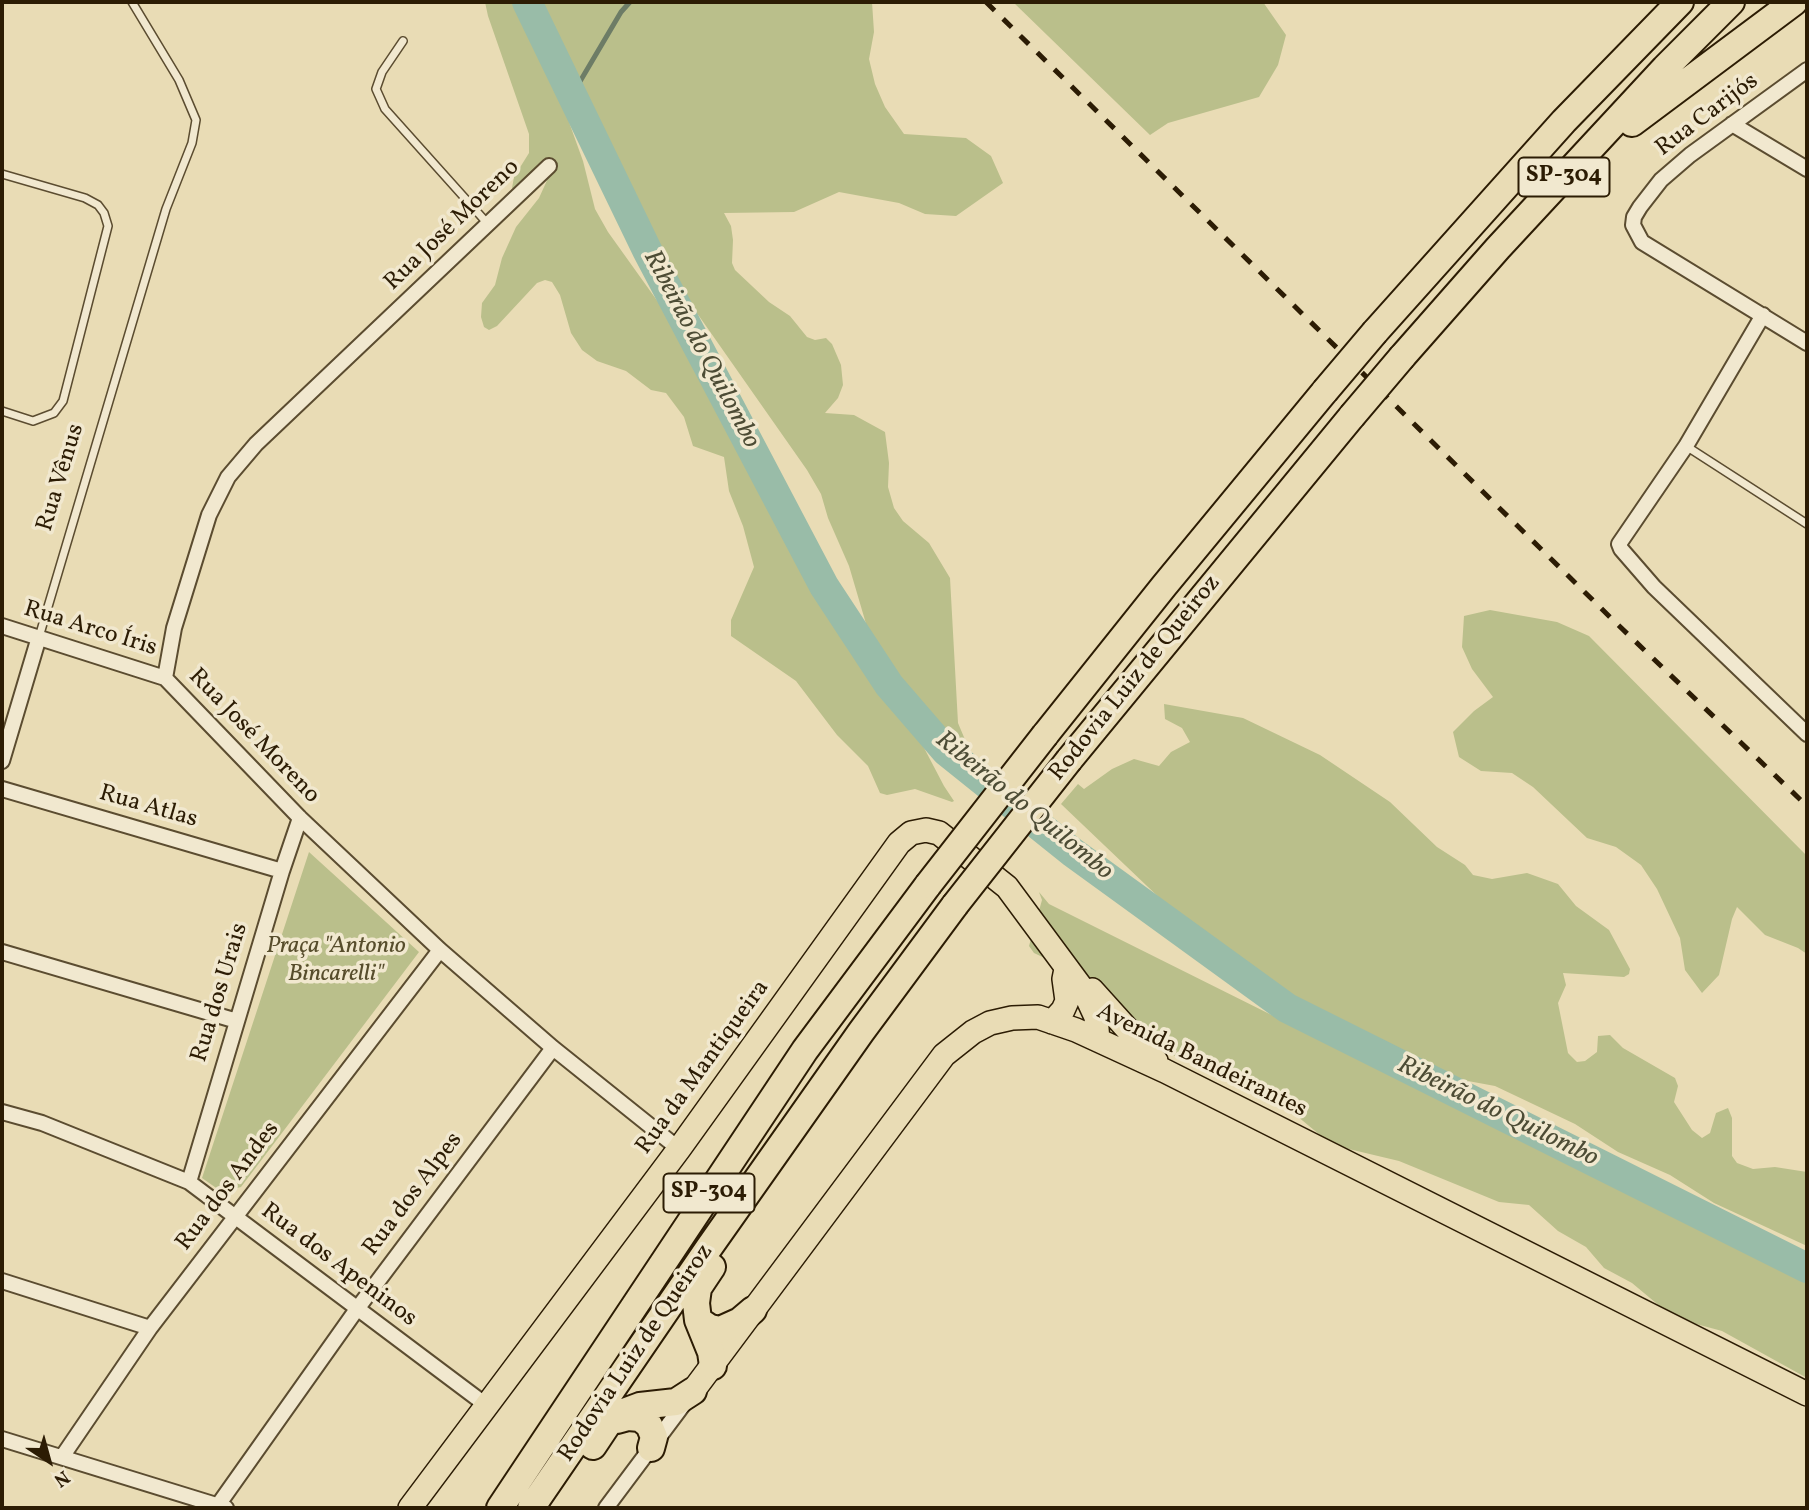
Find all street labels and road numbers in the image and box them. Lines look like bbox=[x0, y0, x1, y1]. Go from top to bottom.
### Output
street label: Rua Carijós bbox=[1651, 68, 1765, 164]
street label: Rua José Moreno bbox=[379, 154, 527, 298]
road number: SP-304 bbox=[1518, 158, 1610, 196]
street label: Rua Vênus bbox=[32, 421, 92, 535]
street label: Rodovia Luiz de Queiroz bbox=[1044, 570, 1228, 788]
street label: Rua Arco Íris bbox=[20, 596, 160, 664]
street label: Rua José Moreno bbox=[181, 663, 325, 811]
street label: Rua Atlas bbox=[95, 780, 201, 836]
street label: Rua dos Urais bbox=[186, 920, 256, 1066]
street label: Rua da Mantiqueira bbox=[631, 975, 777, 1161]
street label: Avenida Bandeirantes bbox=[1091, 999, 1311, 1125]
street label: Rua dos Andes bbox=[171, 1117, 287, 1257]
street label: Rua dos Alpes bbox=[358, 1127, 470, 1263]
road number: SP-304 bbox=[664, 1174, 754, 1212]
street label: Rua dos Apeninos bbox=[254, 1198, 422, 1334]
street label: Rodovia Luiz de Queiroz bbox=[553, 1240, 721, 1468]

